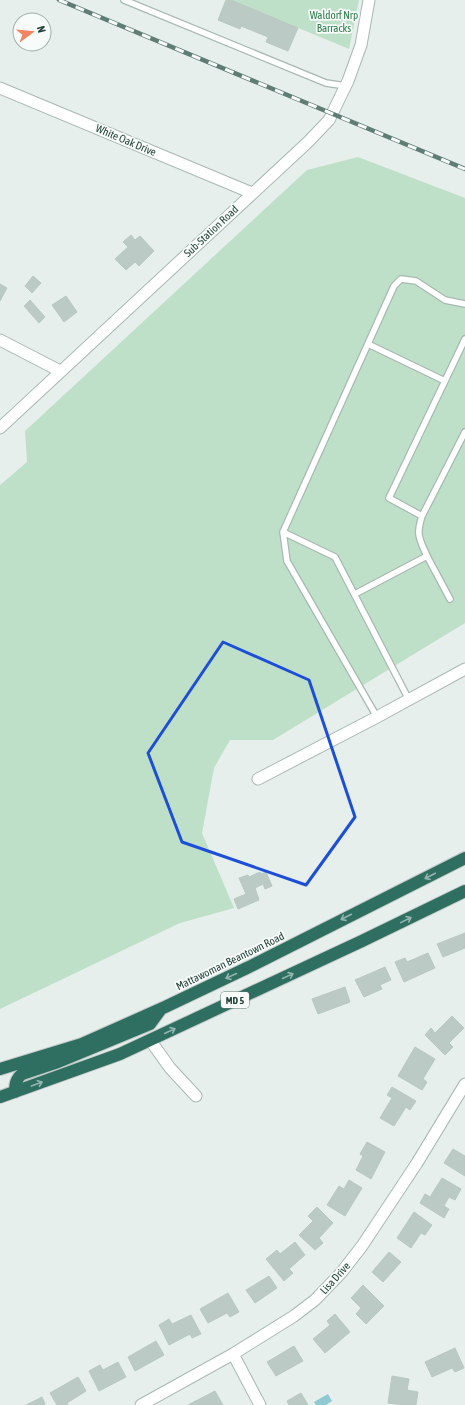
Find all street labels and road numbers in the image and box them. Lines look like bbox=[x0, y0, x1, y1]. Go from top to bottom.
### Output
street label: White Oak Drive bbox=[94, 122, 158, 158]
street label: Sub-Station Road bbox=[181, 203, 241, 259]
street label: Mattawoman Beantown Road bbox=[174, 930, 286, 992]
road number: MD 5 bbox=[221, 992, 249, 1008]
street label: Lisa Drive bbox=[318, 1260, 352, 1296]

